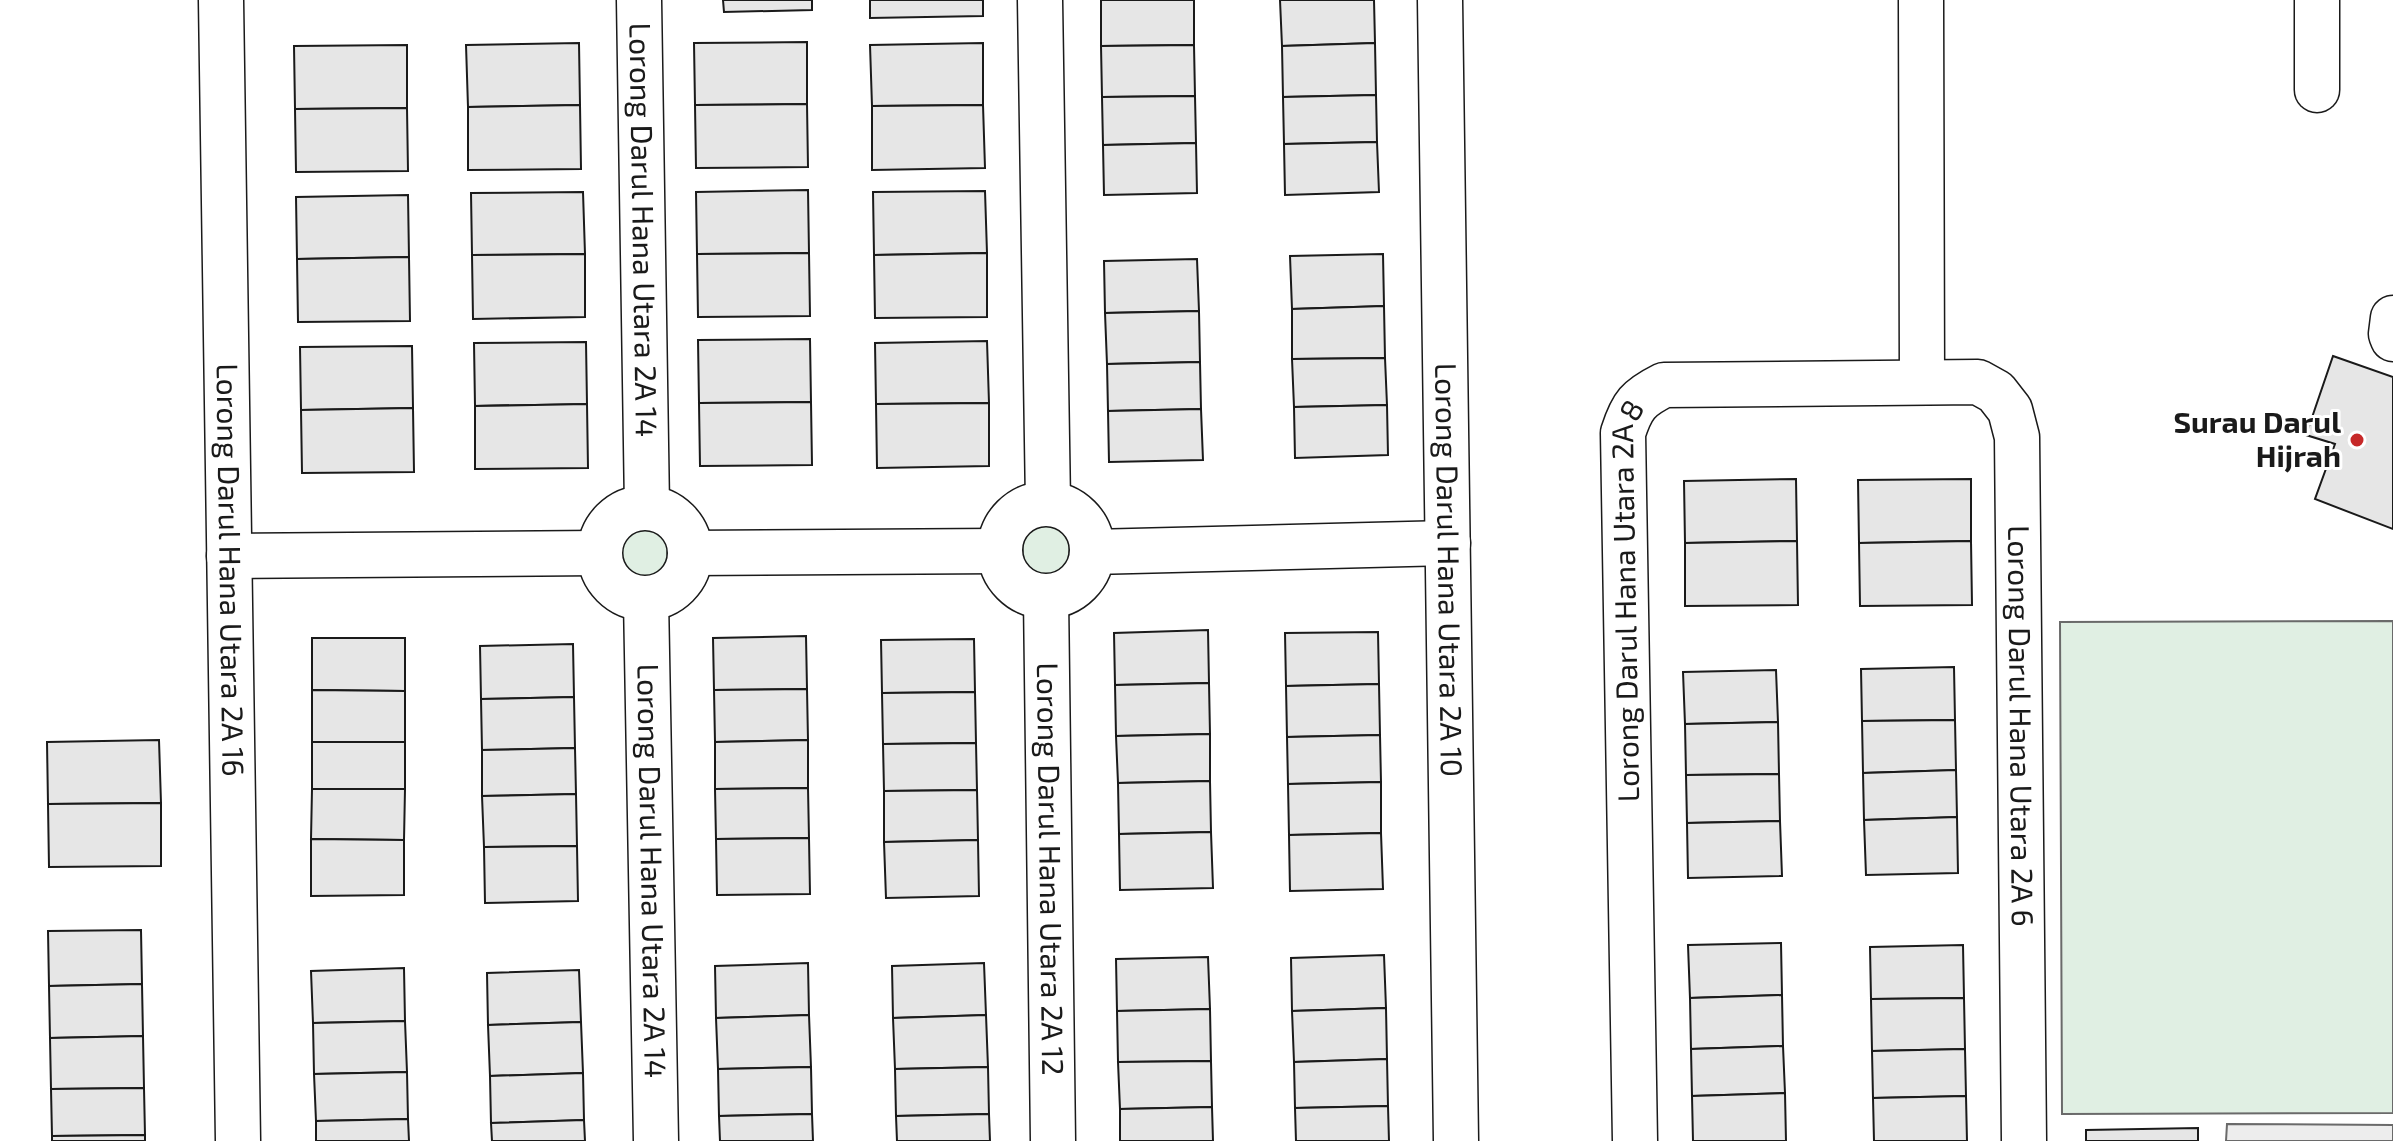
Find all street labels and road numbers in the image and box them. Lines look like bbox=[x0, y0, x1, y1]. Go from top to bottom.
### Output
street label: Lorong Darul Hana Utara 2A 14 bbox=[623, 22, 666, 438]
street label: Lorong Darul Hana Utara 2A 16 bbox=[210, 363, 253, 777]
street label: Lorong Darul Hana Utara 2A 10 bbox=[1429, 363, 1471, 777]
street label: Lorong Darul Hana Utara 2A 8 bbox=[1603, 393, 1650, 803]
street label: Lorong Darul Hana Utara 2A 6 bbox=[2002, 525, 2042, 927]
street label: Lorong Darul Hana Utara 2A 12 bbox=[1031, 662, 1072, 1076]
street label: Lorong Darul Hana Utara 2A 14 bbox=[631, 663, 675, 1079]

